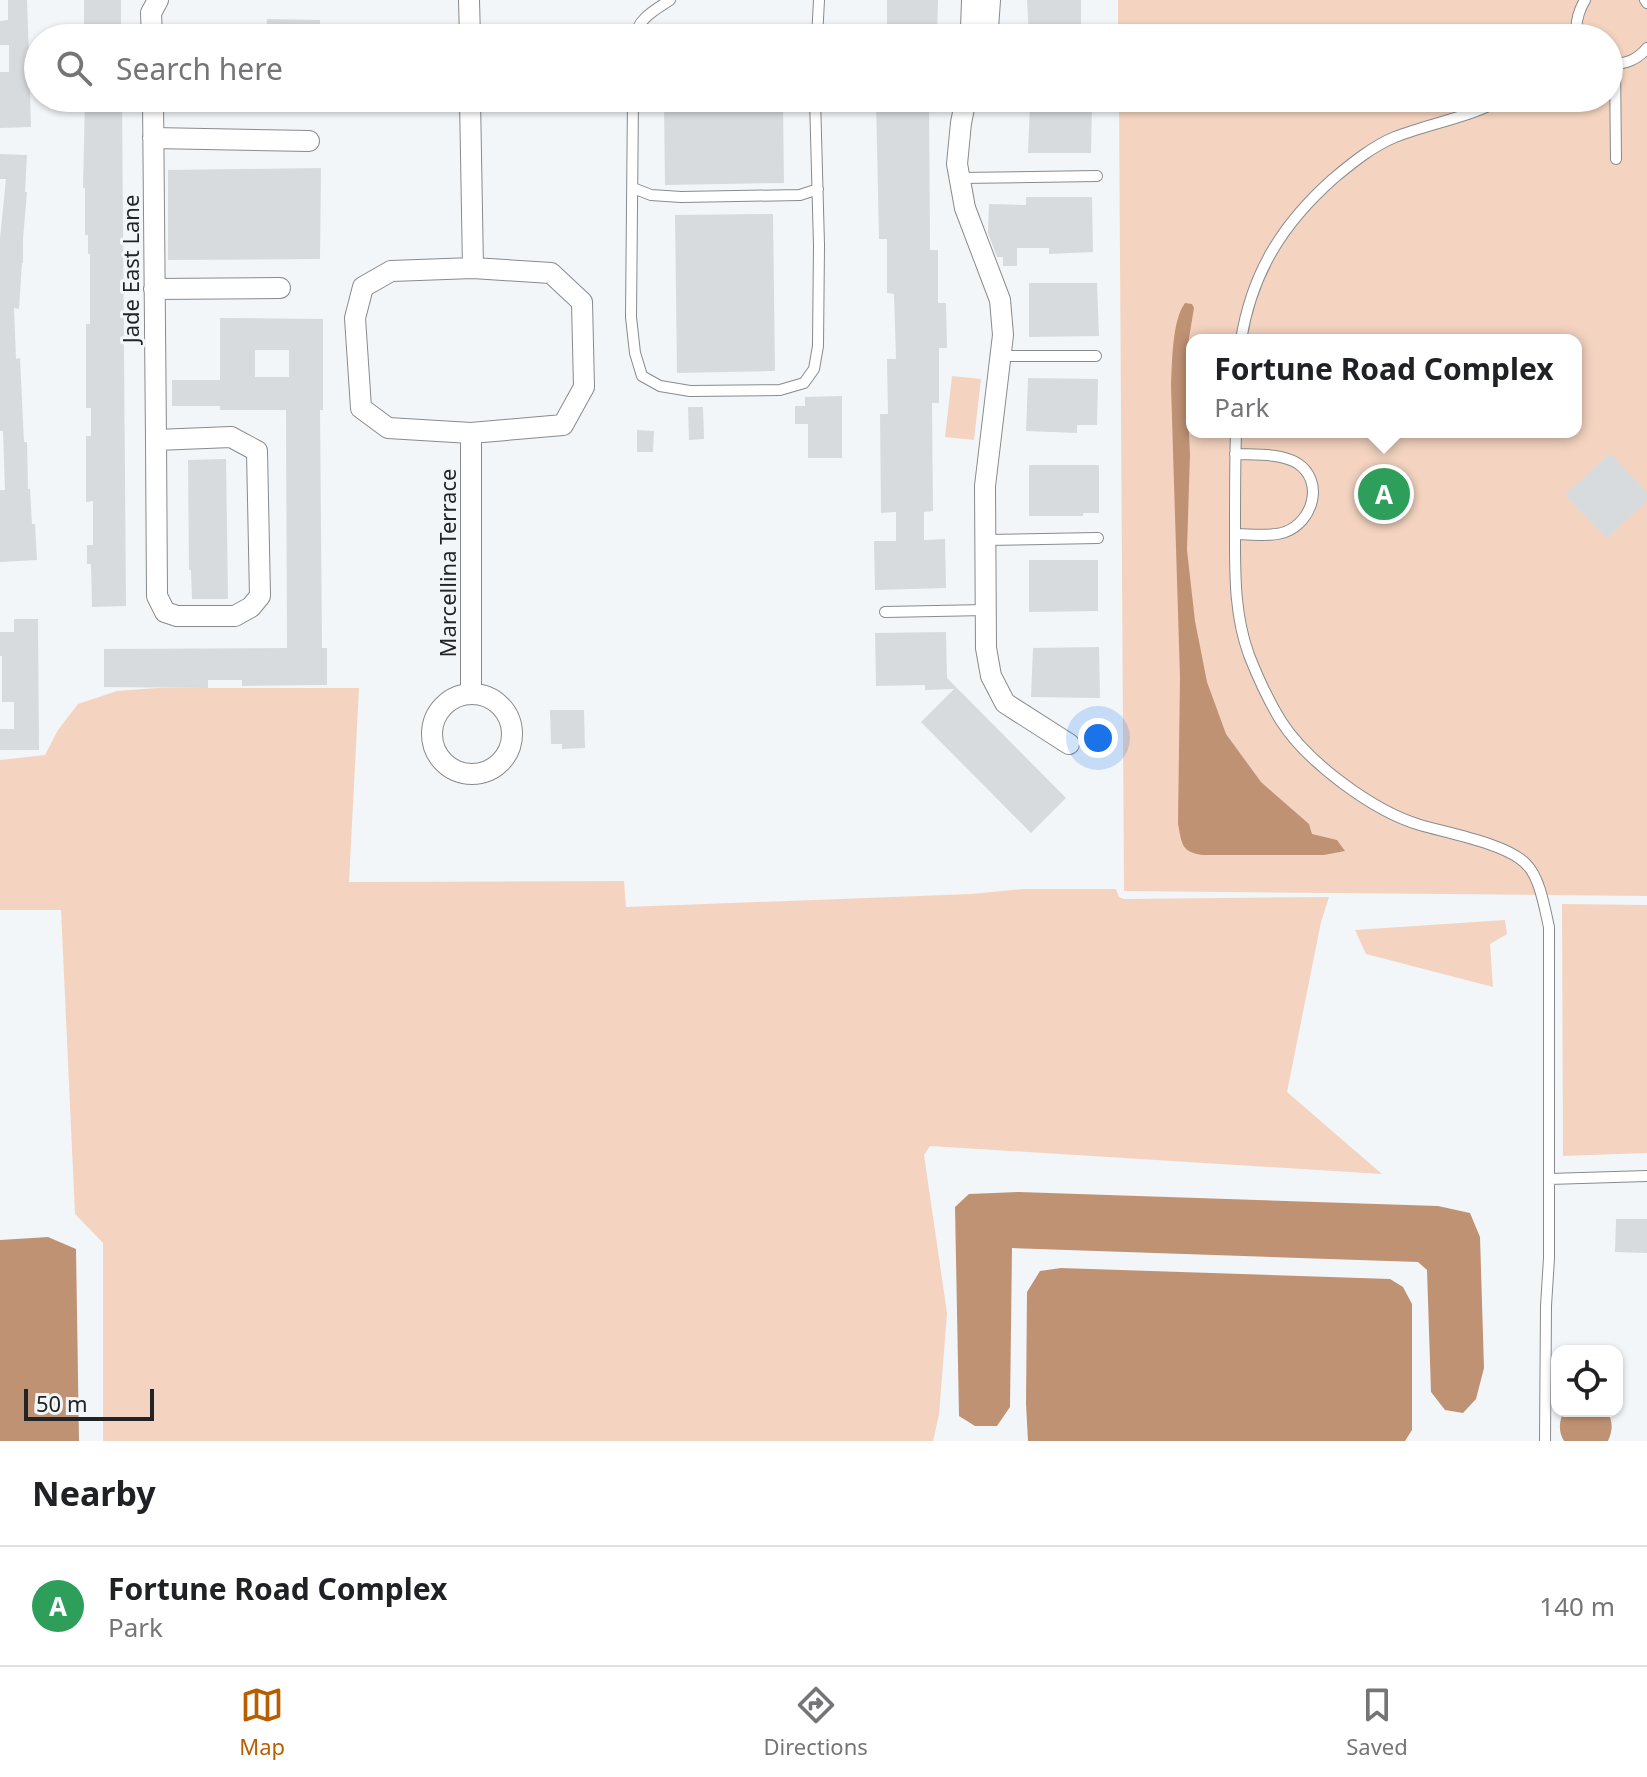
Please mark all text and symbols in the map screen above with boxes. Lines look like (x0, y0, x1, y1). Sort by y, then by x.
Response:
search box (24, 24, 1623, 112)
icon: search (52, 46, 96, 90)
text: Search here (116, 48, 283, 89)
street label: Jade East Lane (115, 195, 145, 345)
popup (1186, 334, 1582, 438)
text: Fortune Road Complex (1214, 348, 1554, 389)
text: Park (1214, 389, 1269, 425)
pin: A (1358, 464, 1410, 524)
street label: Marcellina Terrace (432, 469, 462, 657)
your location (1078, 718, 1118, 758)
map controls (1551, 1345, 1623, 1417)
button: locate (1551, 1345, 1623, 1417)
scale bar (24, 1385, 154, 1421)
text: 50 m (36, 1388, 87, 1418)
text: Nearby (32, 1470, 156, 1516)
text: Fortune Road Complex (108, 1568, 447, 1609)
text: A (49, 1588, 67, 1624)
text: 140 m (1539, 1588, 1615, 1624)
text: Park (108, 1609, 163, 1645)
tab: Map (239, 1683, 285, 1761)
tab: Directions (763, 1683, 868, 1761)
tab: Saved (1346, 1683, 1408, 1761)

